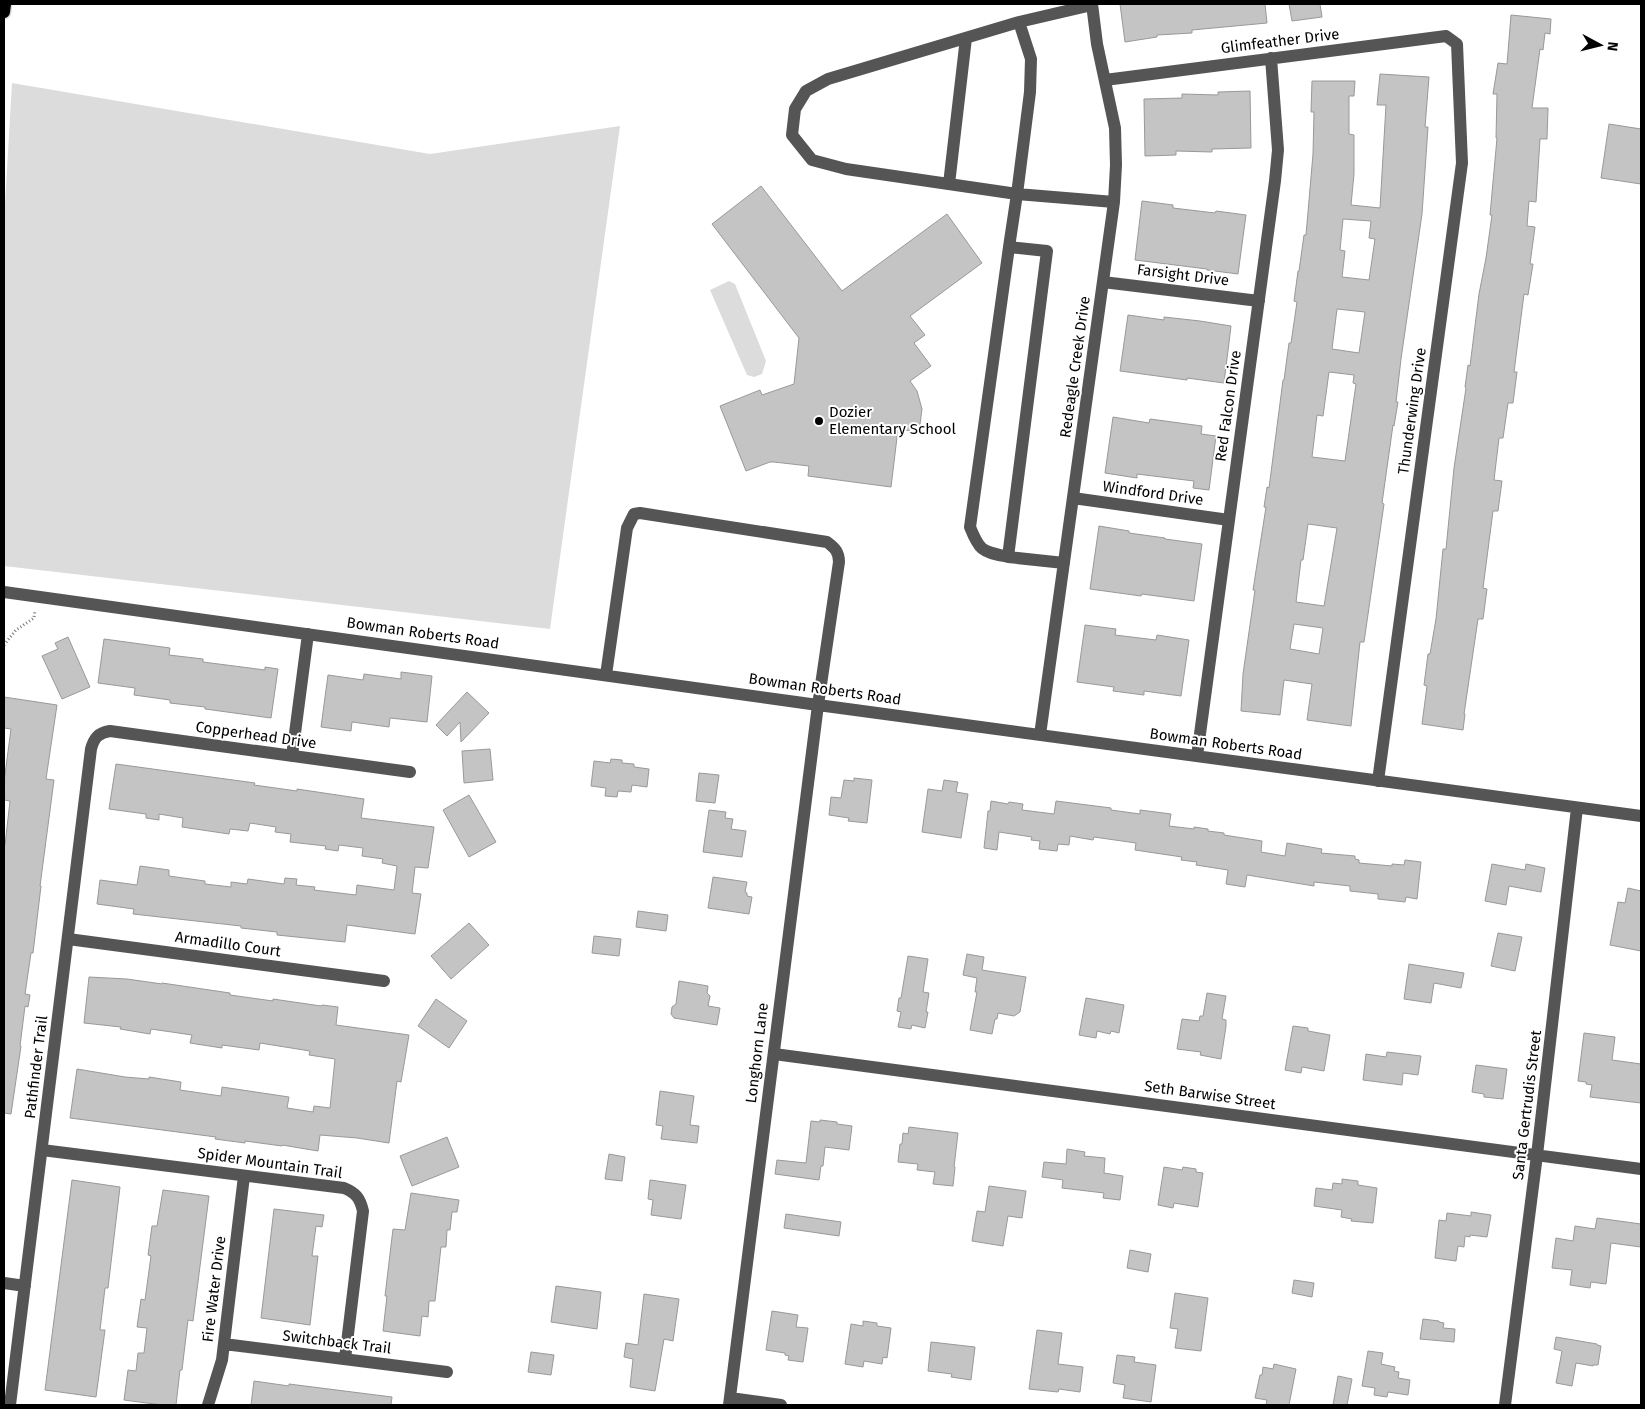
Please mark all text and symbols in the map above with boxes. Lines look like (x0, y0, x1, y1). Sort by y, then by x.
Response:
north arrow (1575, 20, 1625, 70)
street label: Glimfeather Drive (1220, 25, 1340, 57)
text: N (1603, 41, 1621, 52)
street label: Farsight Drive (1136, 260, 1230, 290)
street label: Redeagle Creek Drive (1056, 295, 1094, 439)
street label: Thunderwing Drive (1394, 347, 1430, 475)
street label: Red Falcon Drive (1211, 349, 1245, 463)
place label: Dozier Elementary School (829, 403, 957, 438)
marker: Dozier Elementary School (813, 415, 825, 427)
street label: Windford Drive (1101, 477, 1205, 509)
street label: Bowman Roberts Road (346, 613, 500, 653)
street label: Bowman Roberts Road (748, 669, 902, 709)
street label: Copperhead Drive (194, 718, 318, 752)
street label: Bowman Roberts Road (1149, 724, 1303, 764)
street label: Armadillo Court (174, 928, 283, 960)
street label: Longhorn Lane (742, 1002, 772, 1104)
street label: Pathfinder Trail (21, 1014, 51, 1120)
street label: Santa Gertrudis Street (1509, 1028, 1545, 1181)
street label: Seth Barwise Street (1143, 1077, 1277, 1113)
street label: Spider Mountain Trail (196, 1144, 344, 1182)
street label: Fire Water Drive (199, 1235, 229, 1343)
street label: Switchback Trail (282, 1326, 393, 1358)

